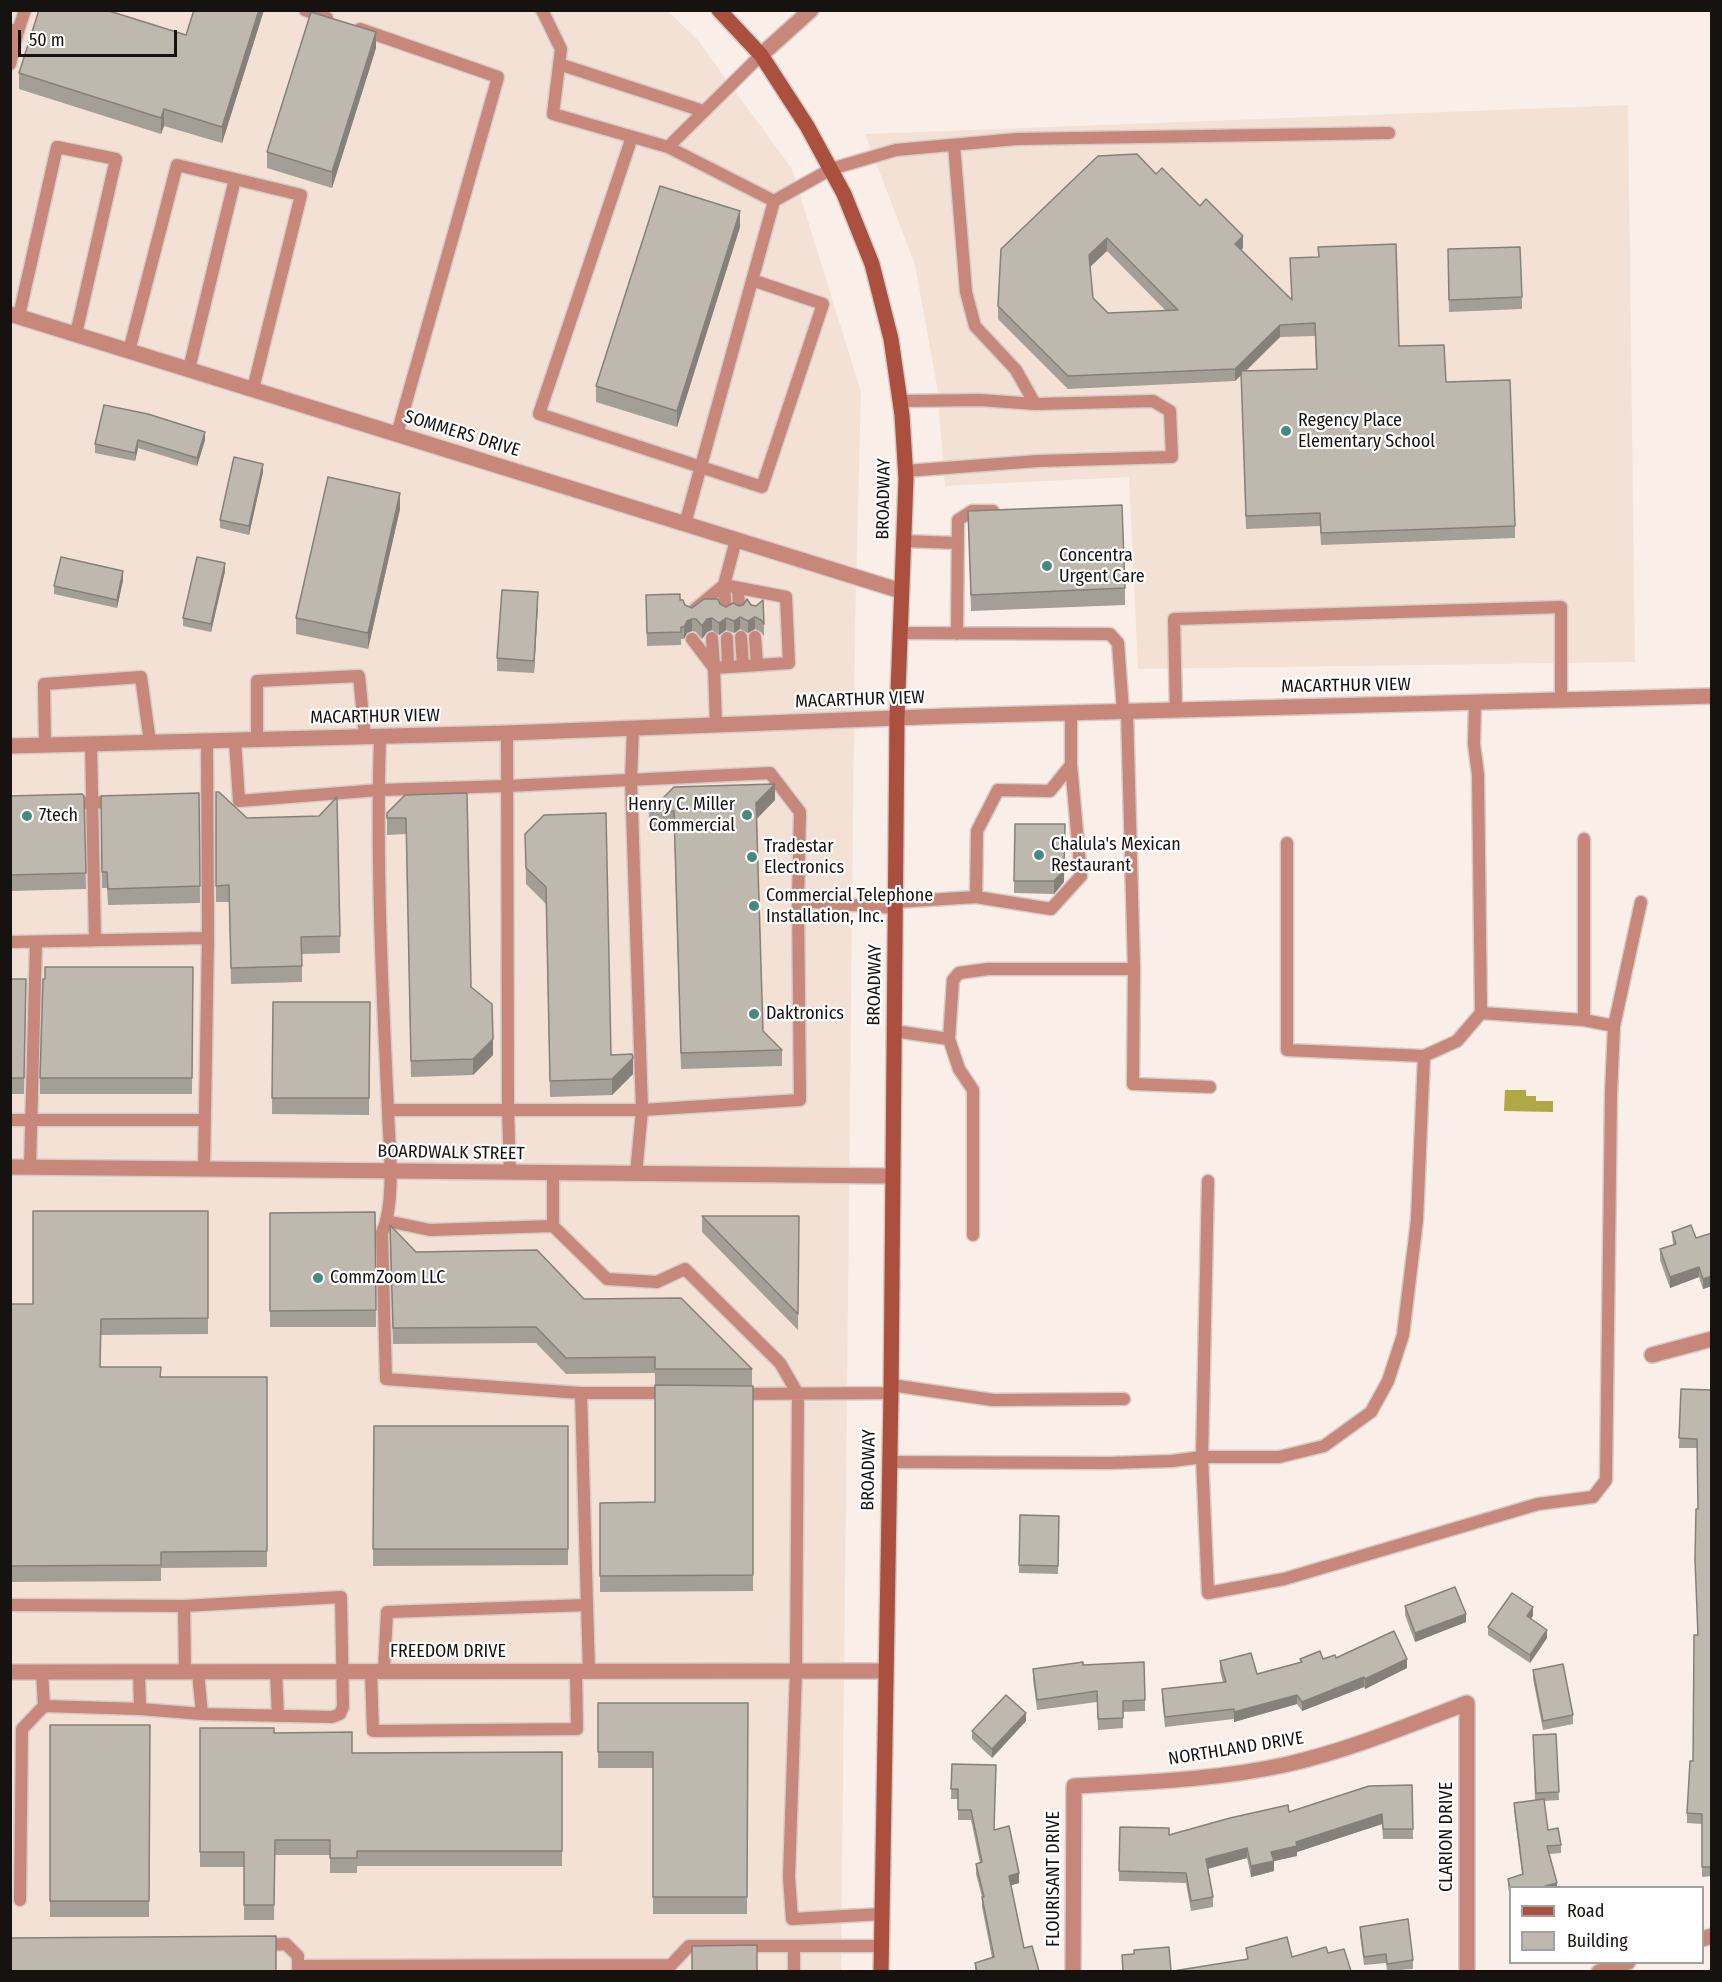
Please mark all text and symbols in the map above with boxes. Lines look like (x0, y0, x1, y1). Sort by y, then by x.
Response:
scale bar (21, 18, 180, 56)
text: 50 m (29, 29, 65, 51)
street label: SOMMERS DRIVE (402, 406, 522, 462)
place label: Regency Place Elementary School (1298, 410, 1435, 452)
marker: Regency Place Elementary School (1279, 424, 1293, 438)
street label: BROADWAY (872, 458, 896, 540)
place label: Concentra Urgent Care (1059, 545, 1145, 588)
marker: Concentra Urgent Care (1040, 559, 1054, 573)
street label: MACARTHUR VIEW (1281, 674, 1411, 698)
street label: MACARTHUR VIEW (795, 687, 925, 713)
street label: MACARTHUR VIEW (310, 705, 440, 729)
place label: Henry C. Miller Commercial (628, 794, 735, 836)
place label: 7tech (39, 805, 78, 827)
marker: Henry C. Miller Commercial (740, 808, 754, 822)
marker: 7tech (20, 809, 34, 823)
place label: Chalula's Mexican Restaurant (1051, 834, 1181, 876)
place label: Tradestar Electronics (764, 836, 844, 878)
marker: Chalula's Mexican Restaurant (1032, 848, 1046, 862)
marker: Tradestar Electronics (745, 850, 759, 864)
place label: Commercial Telephone Installation, Inc. (766, 885, 933, 928)
marker: Commercial Telephone Installation, Inc. (747, 899, 761, 913)
street label: BROADWAY (863, 944, 887, 1026)
place label: Daktronics (766, 1003, 844, 1025)
marker: Daktronics (747, 1007, 761, 1021)
street label: BOARDWALK STREET (377, 1141, 525, 1165)
place label: CommZoom LLC (330, 1267, 445, 1289)
marker: CommZoom LLC (311, 1271, 325, 1285)
street label: BROADWAY (857, 1429, 881, 1511)
street label: FREEDOM DRIVE (390, 1641, 506, 1663)
street label: NORTHLAND DRIVE (1167, 1728, 1305, 1770)
street label: CLARION DRIVE (1436, 1782, 1458, 1892)
street label: FLOURISANT DRIVE (1043, 1811, 1065, 1947)
legend (1509, 1886, 1704, 1964)
text: Road (1567, 1900, 1604, 1922)
text: Building (1567, 1930, 1628, 1952)

